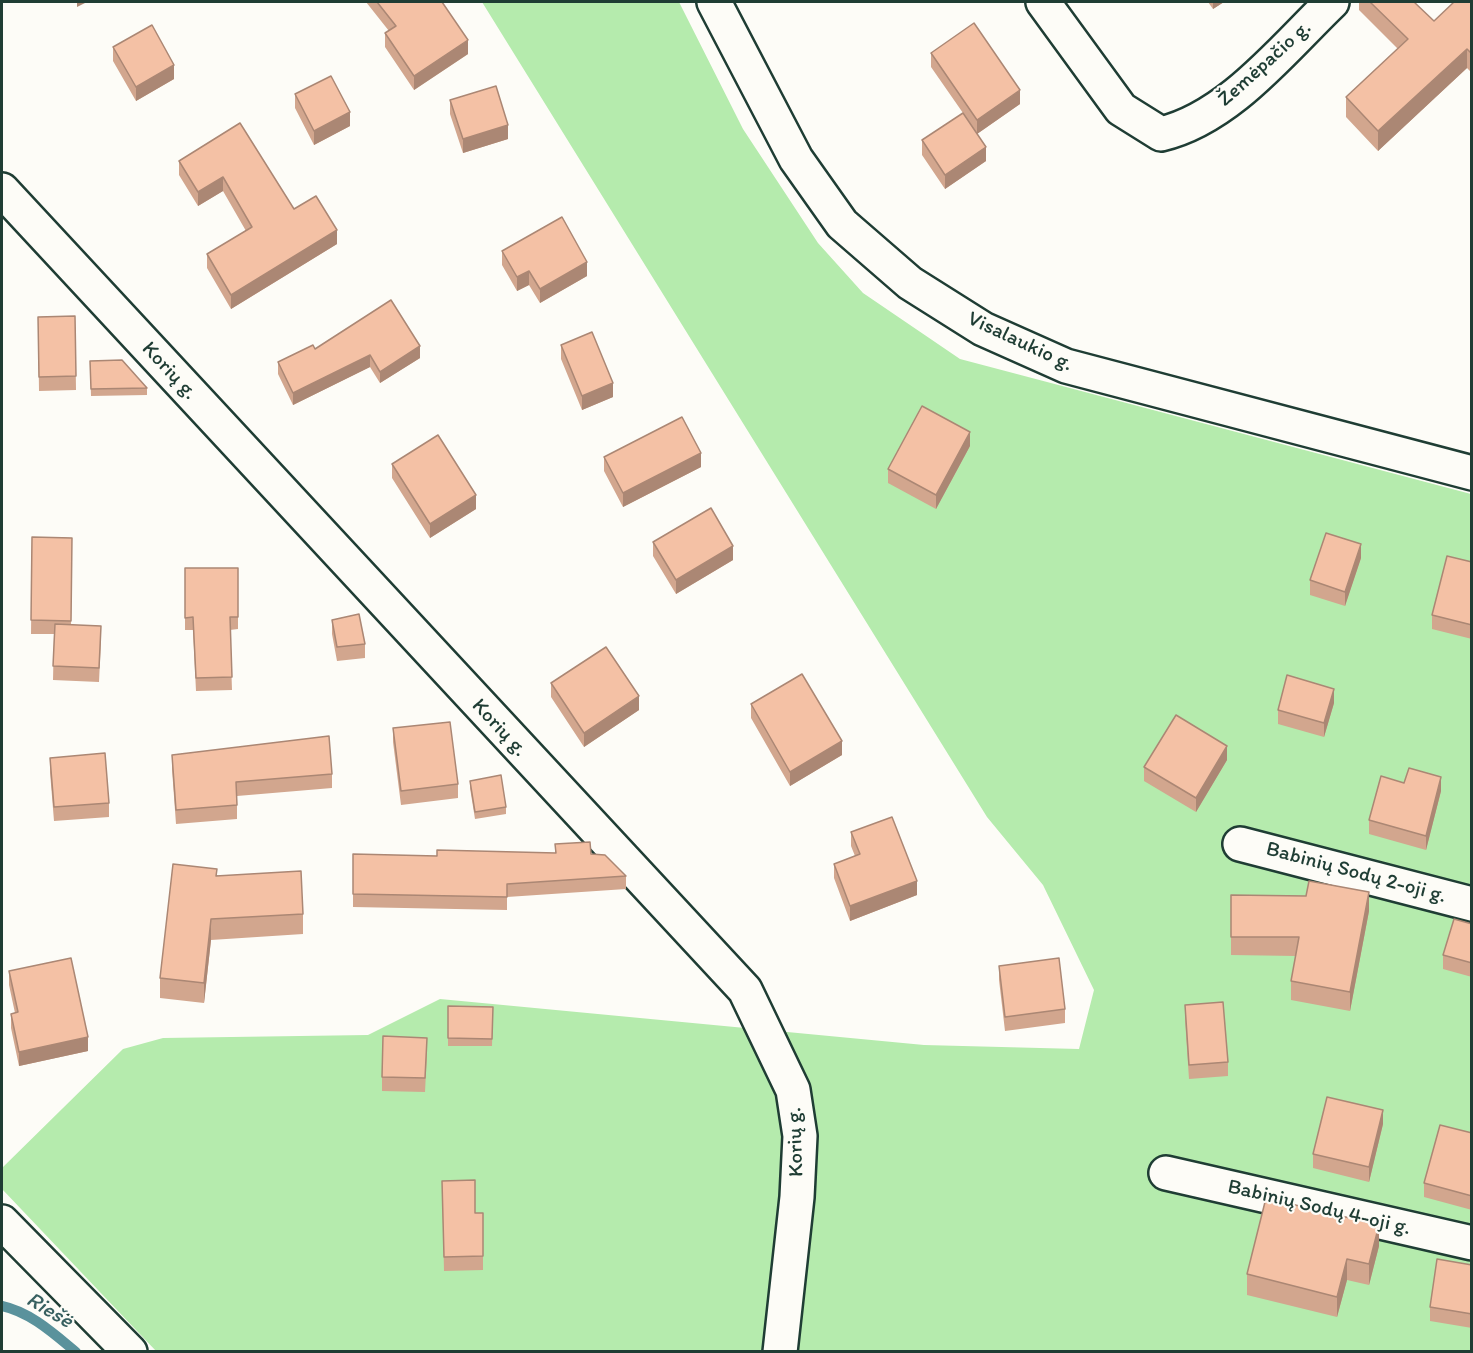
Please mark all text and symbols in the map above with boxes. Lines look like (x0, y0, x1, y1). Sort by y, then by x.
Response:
street label: Žemėpačio g. (1213, 16, 1317, 112)
street label: Visalaukio g. (963, 307, 1077, 377)
street label: Korių g. (136, 337, 202, 405)
street label: Korių g. (466, 694, 532, 762)
street label: Babinių Sodų 2-oji g. (1263, 837, 1449, 909)
street label: Korių g. (782, 1107, 810, 1177)
street label: Babinių Sodų 4-oji g. (1225, 1175, 1413, 1241)
water label: Riešė (21, 1287, 77, 1335)

